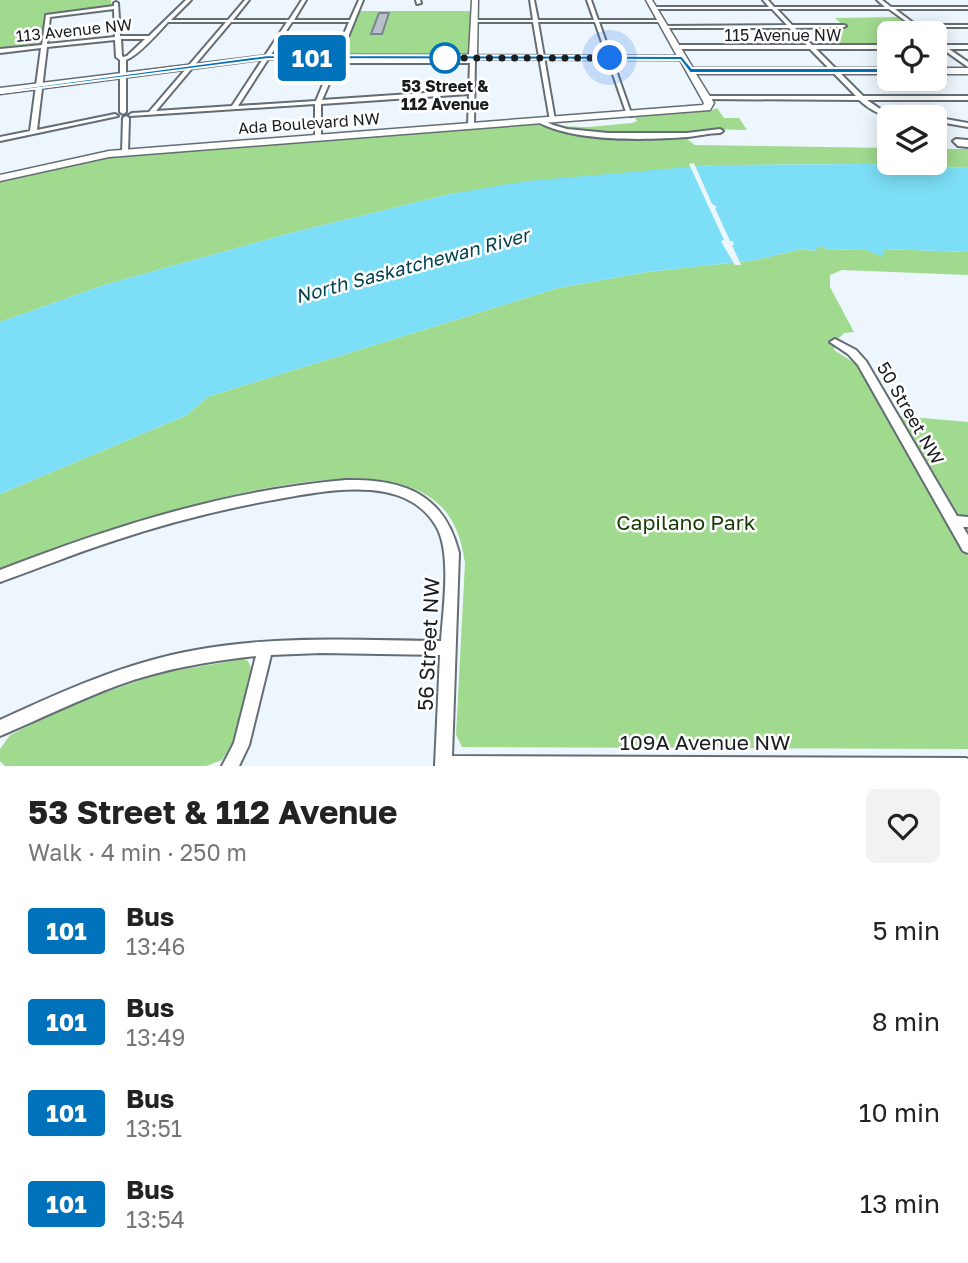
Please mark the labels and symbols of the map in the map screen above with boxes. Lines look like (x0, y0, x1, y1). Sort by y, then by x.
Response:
street label: 113 Avenue NW (15, 14, 133, 46)
street label: 115 Avenue NW (725, 25, 841, 45)
line badge: 101 (272, 35, 352, 81)
your location (592, 40, 627, 75)
marker: 53 Street & 112 Avenue (430, 43, 460, 73)
place label: 53 Street & 112 Avenue (401, 76, 489, 114)
street label: Ada Boulevard NW (237, 108, 381, 138)
water label: North Saskatchewan River (293, 222, 534, 307)
street label: 50 Street NW (873, 358, 949, 468)
park label: Capilano Park (616, 509, 756, 535)
street label: 56 Street NW (412, 577, 444, 711)
street label: 109A Avenue NW (620, 729, 790, 755)

